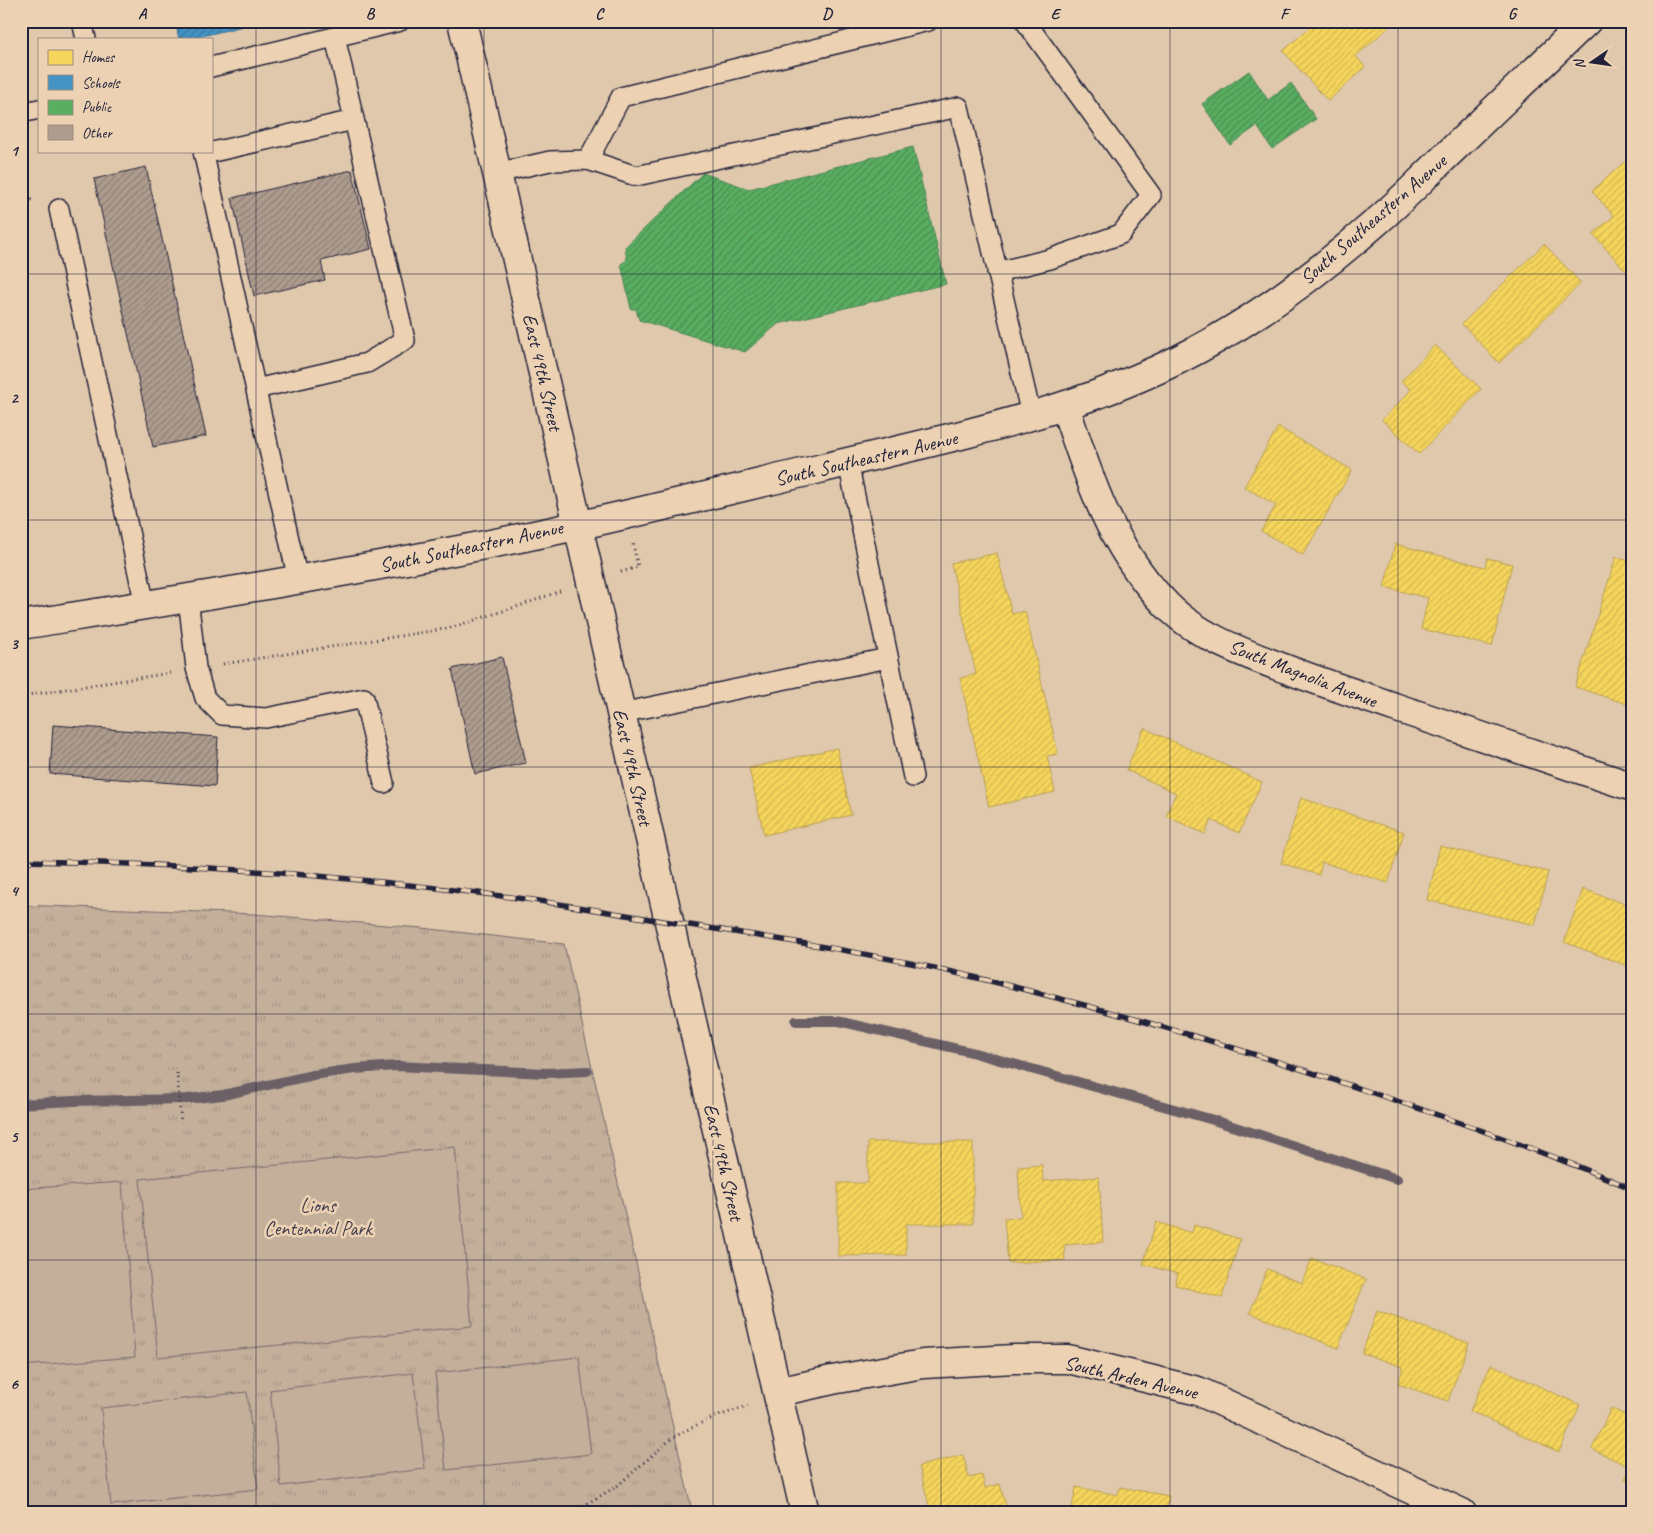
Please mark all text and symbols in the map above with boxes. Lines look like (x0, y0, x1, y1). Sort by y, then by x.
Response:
text: A (138, 4, 148, 24)
text: B (366, 4, 376, 24)
text: C (595, 4, 605, 24)
text: D (822, 4, 833, 24)
text: E (1051, 4, 1062, 24)
text: F (1280, 4, 1291, 24)
text: G (1508, 4, 1518, 24)
legend (38, 38, 212, 152)
north arrow (1566, 38, 1616, 88)
text: Homes (82, 48, 116, 67)
text: N (1570, 56, 1589, 71)
text: Schools (82, 74, 121, 93)
text: Public (82, 98, 112, 117)
text: Other (82, 124, 113, 143)
text: 1 (10, 141, 19, 161)
street label: South Southeastern Avenue (1295, 148, 1453, 290)
street label: East 49th Street (517, 311, 569, 435)
text: 2 (10, 388, 19, 408)
street label: South Southeastern Avenue (773, 425, 961, 492)
street label: South Southeastern Avenue (377, 515, 566, 578)
text: 3 (10, 634, 19, 654)
street label: South Magnolia Avenue (1225, 634, 1382, 714)
street label: East 49th Street (607, 706, 659, 830)
text: 4 (10, 881, 19, 901)
street label: East 49th Street (698, 1101, 750, 1225)
text: 5 (11, 1127, 20, 1147)
park label: Lions Centennial Park (264, 1193, 373, 1241)
street label: South Arden Avenue (1062, 1350, 1201, 1405)
text: 6 (10, 1374, 19, 1394)

